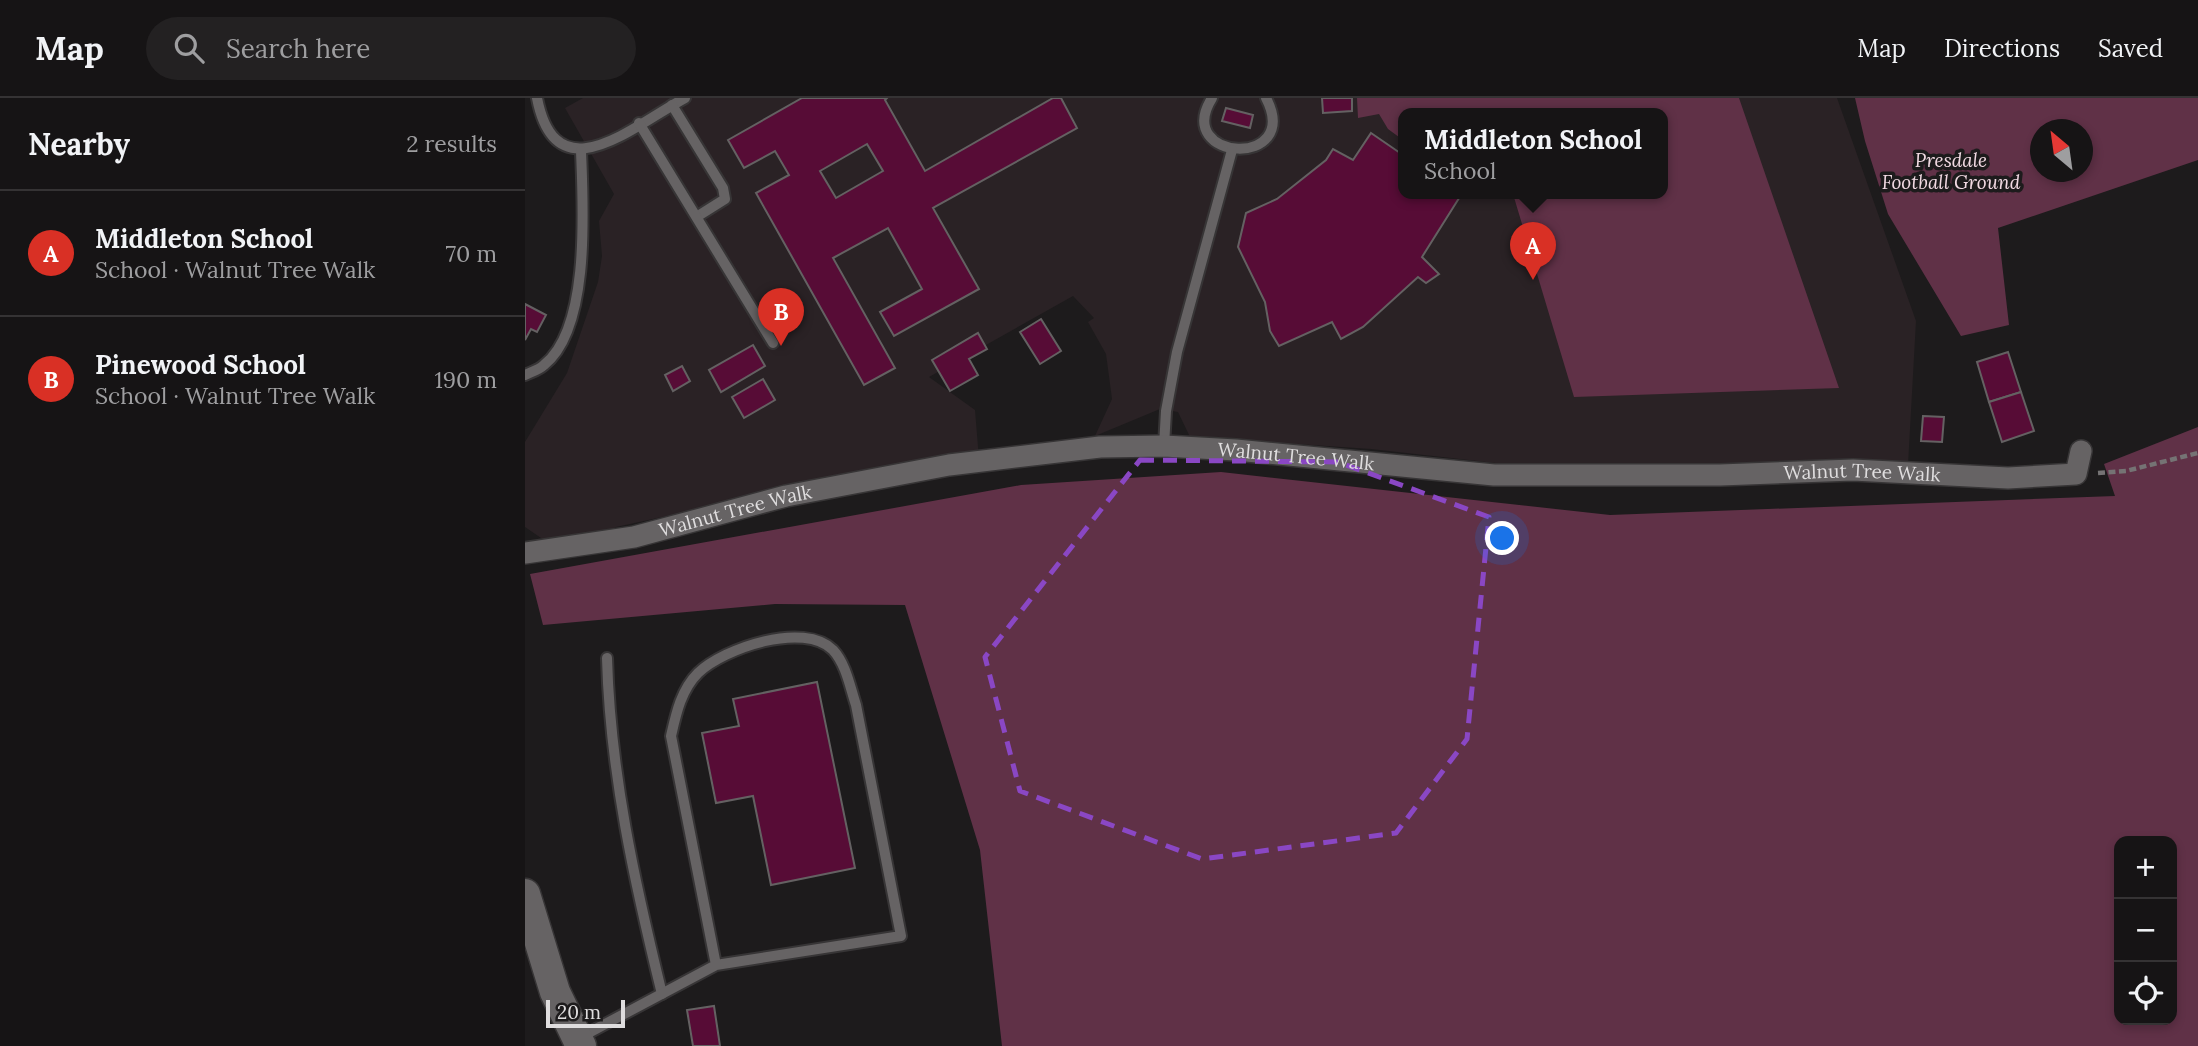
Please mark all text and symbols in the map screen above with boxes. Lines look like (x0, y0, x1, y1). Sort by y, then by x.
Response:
search box (146, 17, 636, 80)
text: Map (35, 27, 104, 69)
icon: search (170, 29, 208, 67)
text: Search here (226, 32, 370, 65)
text: Map (1857, 33, 1906, 64)
text: Directions (1944, 33, 2060, 64)
text: Saved (2098, 33, 2163, 64)
popup (1398, 108, 1668, 199)
north arrow (2030, 119, 2093, 182)
text: Middleton School (1424, 123, 1642, 156)
text: Nearby (28, 125, 130, 163)
text: 2 results (406, 129, 497, 158)
park label: Presdale Football Ground (1882, 148, 2021, 194)
text: School (1424, 156, 1496, 185)
text: Middleton School (95, 222, 313, 255)
pin: A (1510, 222, 1556, 280)
text: A (43, 239, 59, 268)
text: 70 m (446, 239, 497, 268)
text: School · Walnut Tree Walk (95, 255, 375, 284)
pin: B (758, 288, 804, 346)
text: Pinewood School (95, 348, 306, 381)
text: B (43, 365, 59, 394)
text: 190 m (434, 365, 497, 394)
text: School · Walnut Tree Walk (95, 381, 375, 410)
street label: Walnut Tree Walk (1217, 437, 1376, 475)
street label: Walnut Tree Walk (1783, 458, 1942, 487)
street label: Walnut Tree Walk (656, 479, 815, 542)
your location (1485, 521, 1519, 555)
map controls (2114, 836, 2177, 1025)
button: + (2114, 836, 2177, 899)
button: − (2114, 899, 2177, 962)
button: locate (2114, 962, 2177, 1025)
scale bar (546, 997, 625, 1029)
text: 20 m (557, 1000, 601, 1024)

